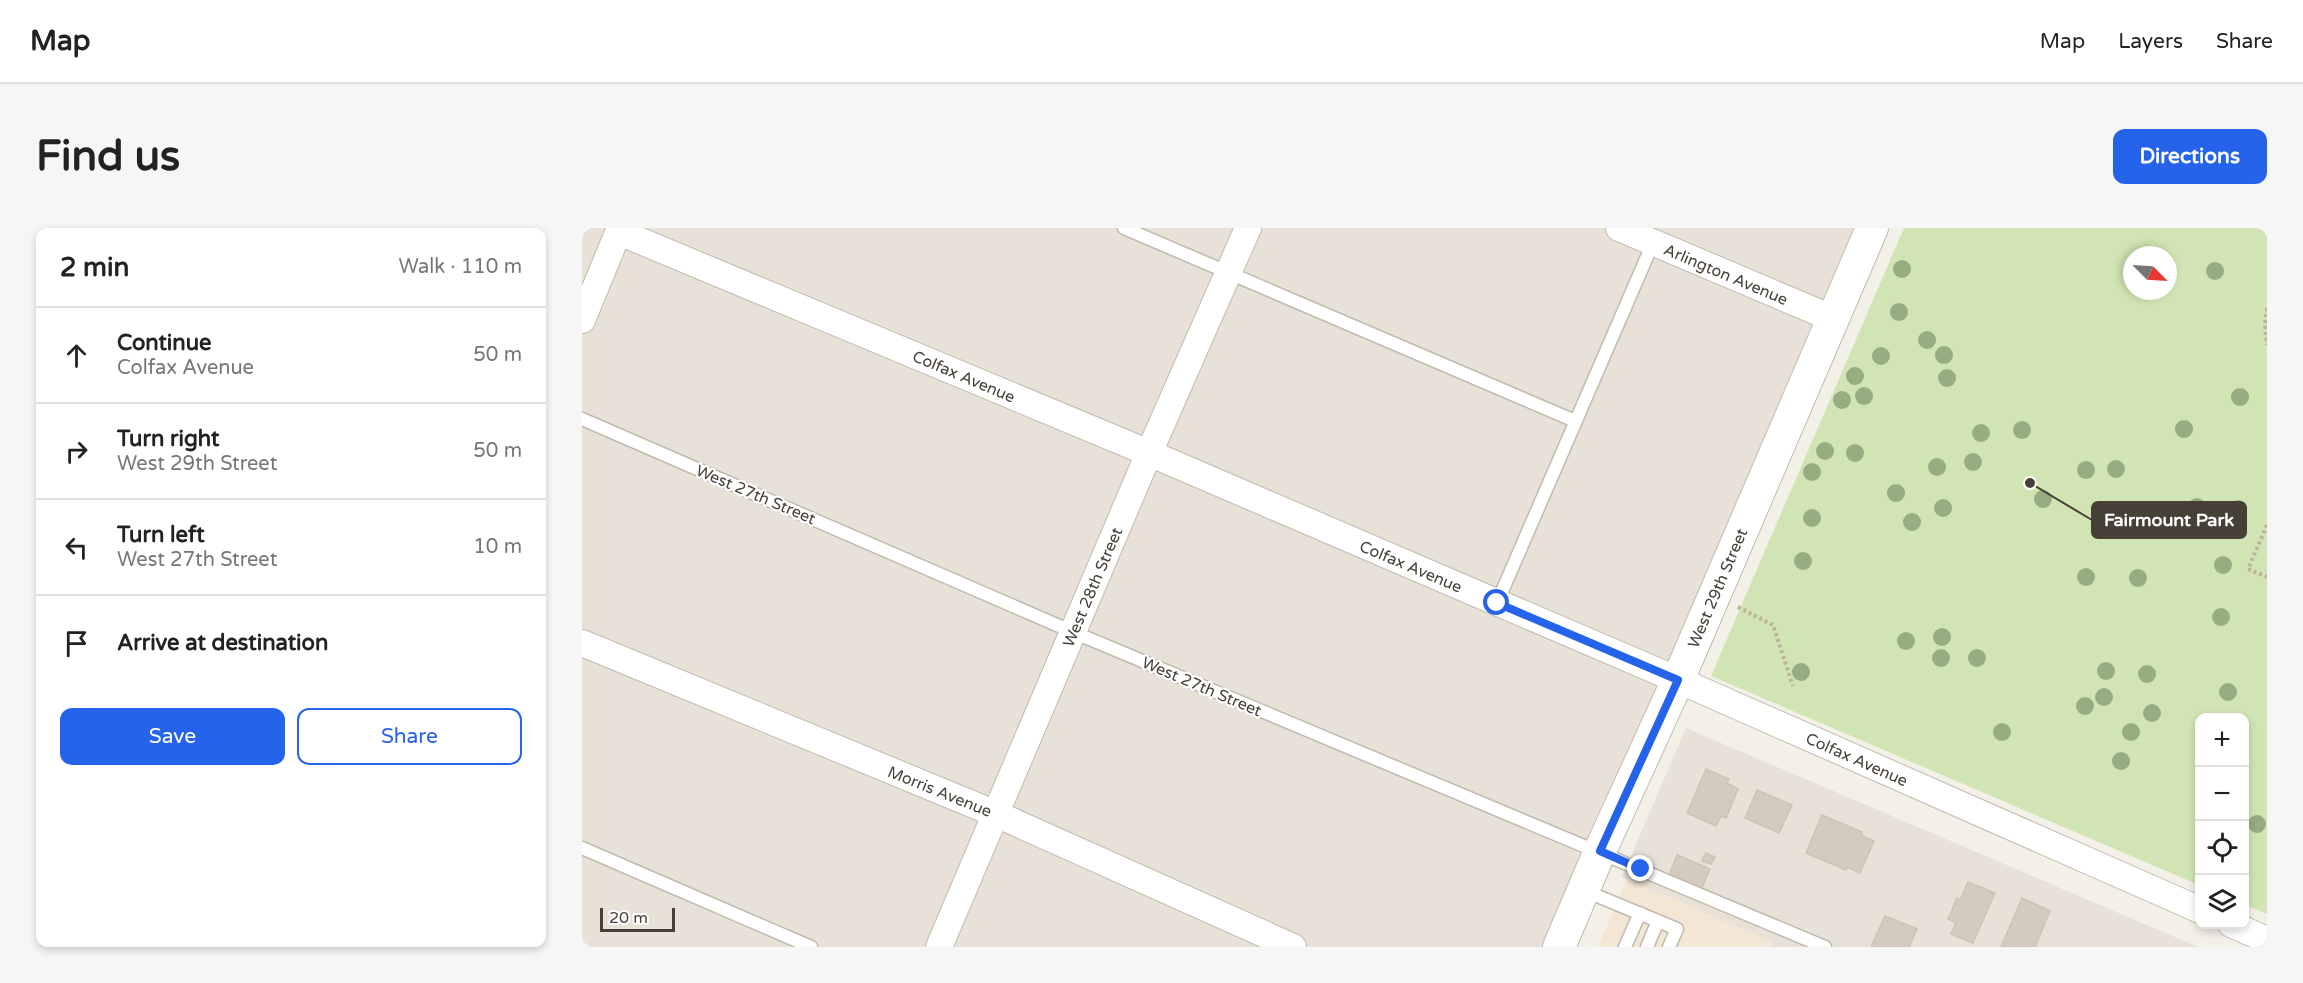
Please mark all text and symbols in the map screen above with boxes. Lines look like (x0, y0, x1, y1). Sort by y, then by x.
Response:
text: Map (30, 24, 90, 58)
text: Map (2040, 29, 2085, 54)
text: Layers (2118, 29, 2183, 54)
text: Share (2216, 29, 2273, 54)
button: Directions (2113, 129, 2267, 184)
text: Find us (36, 131, 180, 182)
street label: Arlington Avenue (1661, 240, 1791, 310)
north arrow (2123, 246, 2177, 300)
text: 2 min (60, 252, 129, 283)
text: Walk · 110 m (399, 255, 522, 279)
text: Continue (117, 330, 212, 356)
icon: ahead (60, 339, 93, 372)
text: 50 m (473, 343, 522, 367)
street label: Colfax Avenue (909, 346, 1018, 408)
text: Colfax Avenue (117, 356, 254, 380)
text: Turn right (117, 426, 219, 452)
icon: right (60, 435, 93, 468)
text: 50 m (473, 439, 522, 463)
text: West 29th Street (117, 452, 277, 476)
street label: West 27th Street (693, 461, 819, 529)
callout: Fairmount Park (2092, 502, 2246, 538)
text: Fairmount Park (2104, 509, 2234, 531)
text: Turn left (117, 522, 205, 548)
street label: West 28th Street (1059, 524, 1127, 650)
street label: West 29th Street (1684, 525, 1752, 651)
icon: left (60, 531, 93, 564)
text: 10 m (473, 535, 522, 559)
street label: Colfax Avenue (1356, 536, 1465, 598)
text: West 27th Street (117, 548, 277, 572)
route start (1483, 589, 1509, 615)
icon: arrive (60, 627, 93, 660)
text: Arrive at destination (117, 630, 328, 656)
street label: West 27th Street (1139, 653, 1265, 721)
button: Save (60, 708, 285, 765)
button: Share (297, 708, 522, 765)
map controls (2195, 713, 2249, 929)
button: + (2195, 713, 2249, 767)
street label: Colfax Avenue (1803, 729, 1911, 791)
street label: Morris Avenue (885, 762, 995, 822)
button: − (2195, 767, 2249, 821)
button: locate (2195, 821, 2249, 875)
route end (1627, 855, 1653, 881)
button: layers (2195, 875, 2249, 929)
scale bar (600, 905, 675, 932)
text: 20 m (609, 908, 648, 928)

